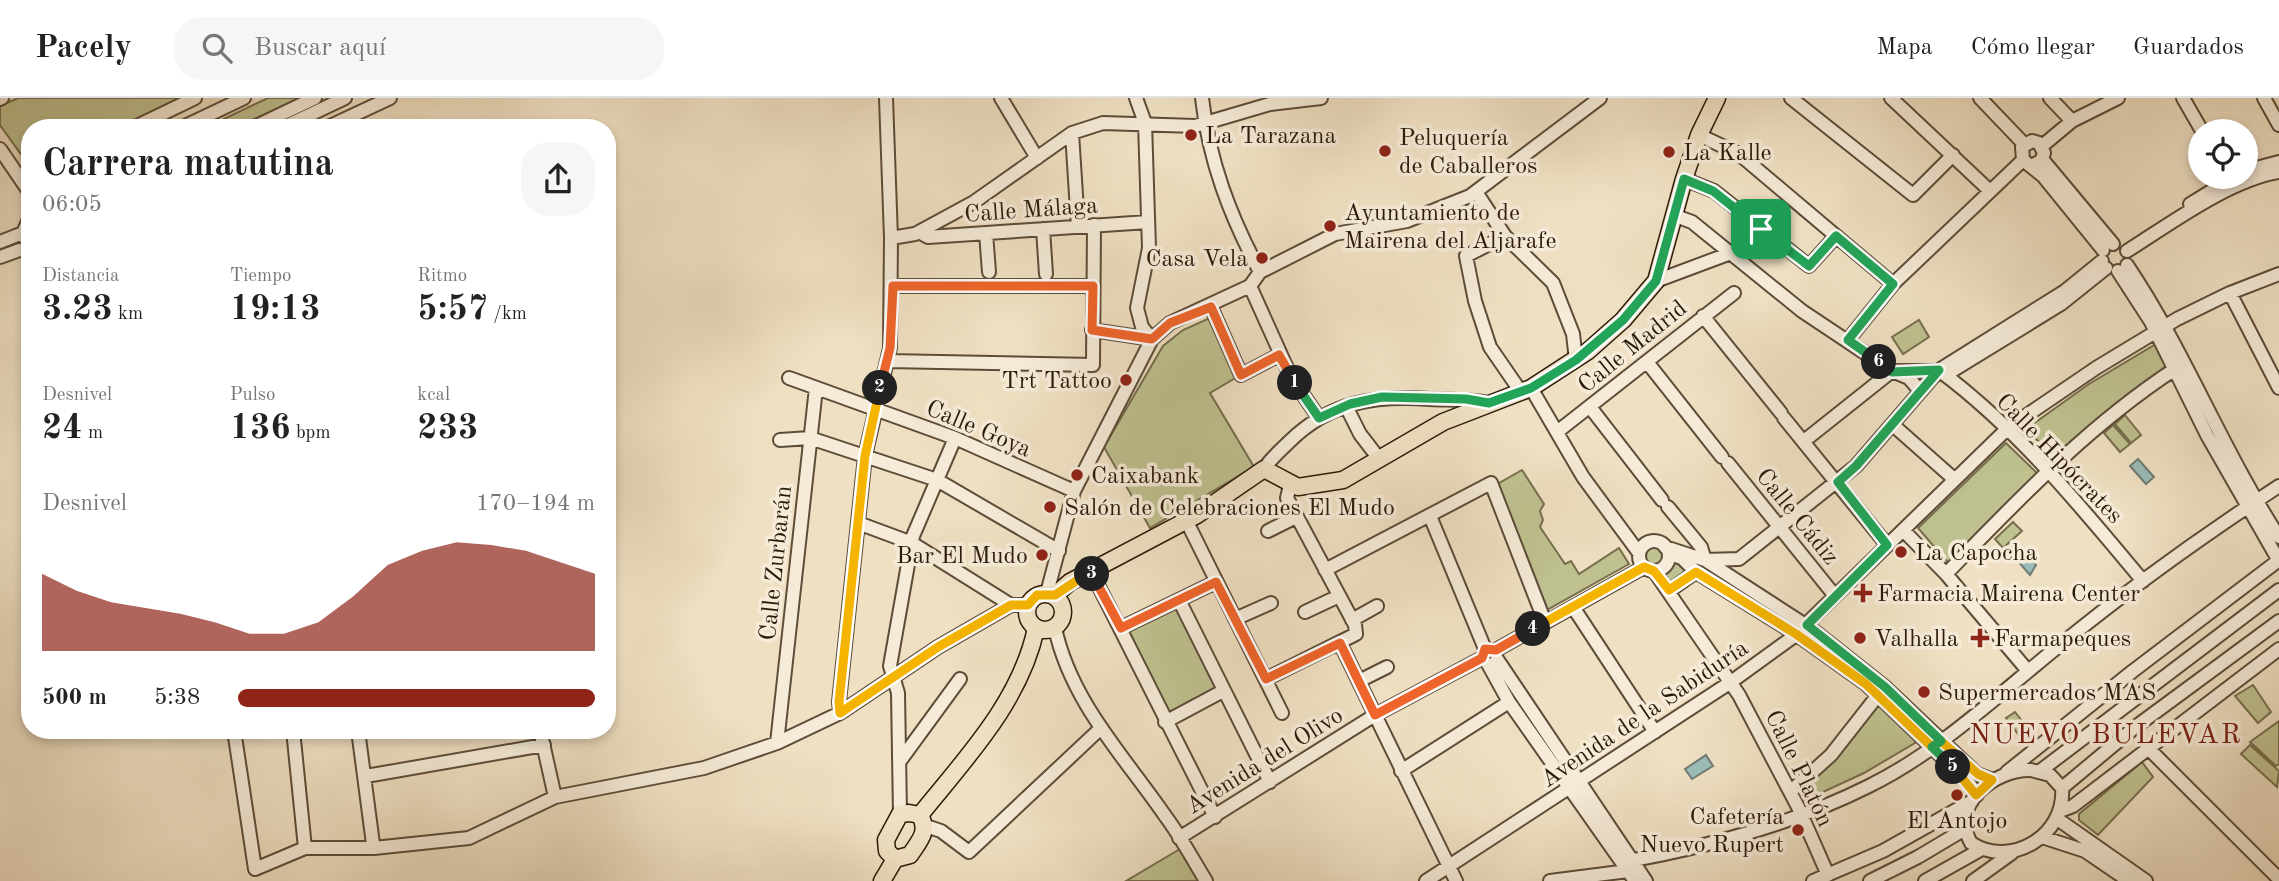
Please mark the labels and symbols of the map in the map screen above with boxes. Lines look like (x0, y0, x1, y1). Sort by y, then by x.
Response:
place label: La Tarazana (1205, 125, 1336, 149)
marker: La Tarazana (1183, 127, 1199, 143)
place label: Peluquería de Caballeros (1399, 127, 1538, 179)
place label: La Kalle (1683, 142, 1772, 166)
marker: Peluquería de Caballeros (1377, 143, 1393, 159)
marker: La Kalle (1661, 144, 1677, 160)
street label: Calle Málaga (964, 194, 1099, 228)
pin (1731, 199, 1791, 259)
place label: Ayuntamiento de Mairena del Aljarafe (1344, 202, 1557, 254)
marker: Ayuntamiento de Mairena del Aljarafe (1322, 218, 1338, 234)
place label: Casa Vela (1145, 248, 1248, 272)
marker: Casa Vela (1254, 250, 1270, 266)
street label: Calle Madrid (1574, 297, 1692, 398)
pin: 6 (1862, 344, 1896, 380)
pin: 1 (1278, 366, 1312, 400)
pin: 2 (862, 370, 898, 406)
place label: Trt Tattoo (1002, 370, 1112, 394)
marker: Trt Tattoo (1118, 372, 1134, 388)
street label: Calle Hipócrates (1991, 390, 2126, 529)
street label: Calle Goya (922, 397, 1034, 463)
place label: Caixabank (1091, 465, 1199, 489)
street label: Calle Cádiz (1751, 465, 1842, 570)
marker: Caixabank (1069, 467, 1085, 483)
street label: Calle Zurbarán (757, 484, 797, 642)
place label: Salón de Celebraciones El Mudo (1064, 497, 1395, 521)
marker: Salón de Celebraciones El Mudo (1042, 499, 1058, 515)
place label: La Capocha (1915, 542, 2037, 566)
marker: La Capocha (1893, 544, 1909, 560)
place label: Bar El Mudo (896, 545, 1028, 569)
marker: Bar El Mudo (1034, 547, 1050, 563)
pin: 3 (1074, 556, 1110, 592)
place label: Farmacia Mairena Center (1877, 583, 2140, 607)
marker: Farmacia Mairena Center (1855, 585, 1871, 601)
pin: 4 (1516, 612, 1550, 646)
place label: Valhalla (1874, 628, 1959, 652)
place label: Farmapeques (1994, 628, 2131, 652)
marker: Valhalla (1852, 630, 1868, 646)
marker: Farmapeques (1972, 630, 1988, 646)
street label: Avenida de la Sabiduría (1537, 636, 1753, 793)
place label: Supermercados MAS (1938, 682, 2156, 706)
marker: Supermercados MAS (1916, 684, 1932, 700)
street label: Avenida del Olivo (1182, 704, 1348, 820)
street label: Calle Platón (1760, 707, 1837, 831)
district label: NUEVO BULEVAR (1969, 722, 2243, 750)
pin: 5 (1936, 750, 1970, 784)
marker: El Antojo (1949, 787, 1965, 803)
place label: Cafetería Nuevo Rupert (1640, 806, 1784, 858)
place label: El Antojo (1907, 810, 2007, 834)
marker: Cafetería Nuevo Rupert (1790, 822, 1806, 838)

